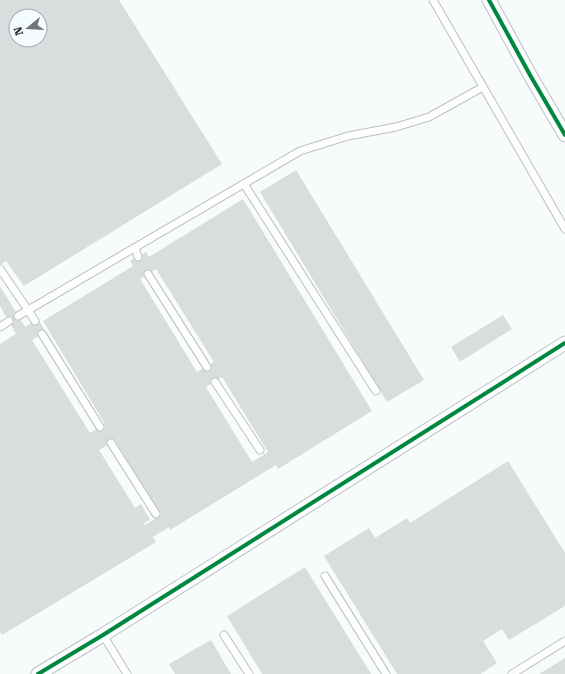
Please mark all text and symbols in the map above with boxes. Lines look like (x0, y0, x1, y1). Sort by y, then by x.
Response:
north arrow (8, 8, 48, 48)
text: N (11, 24, 26, 37)

